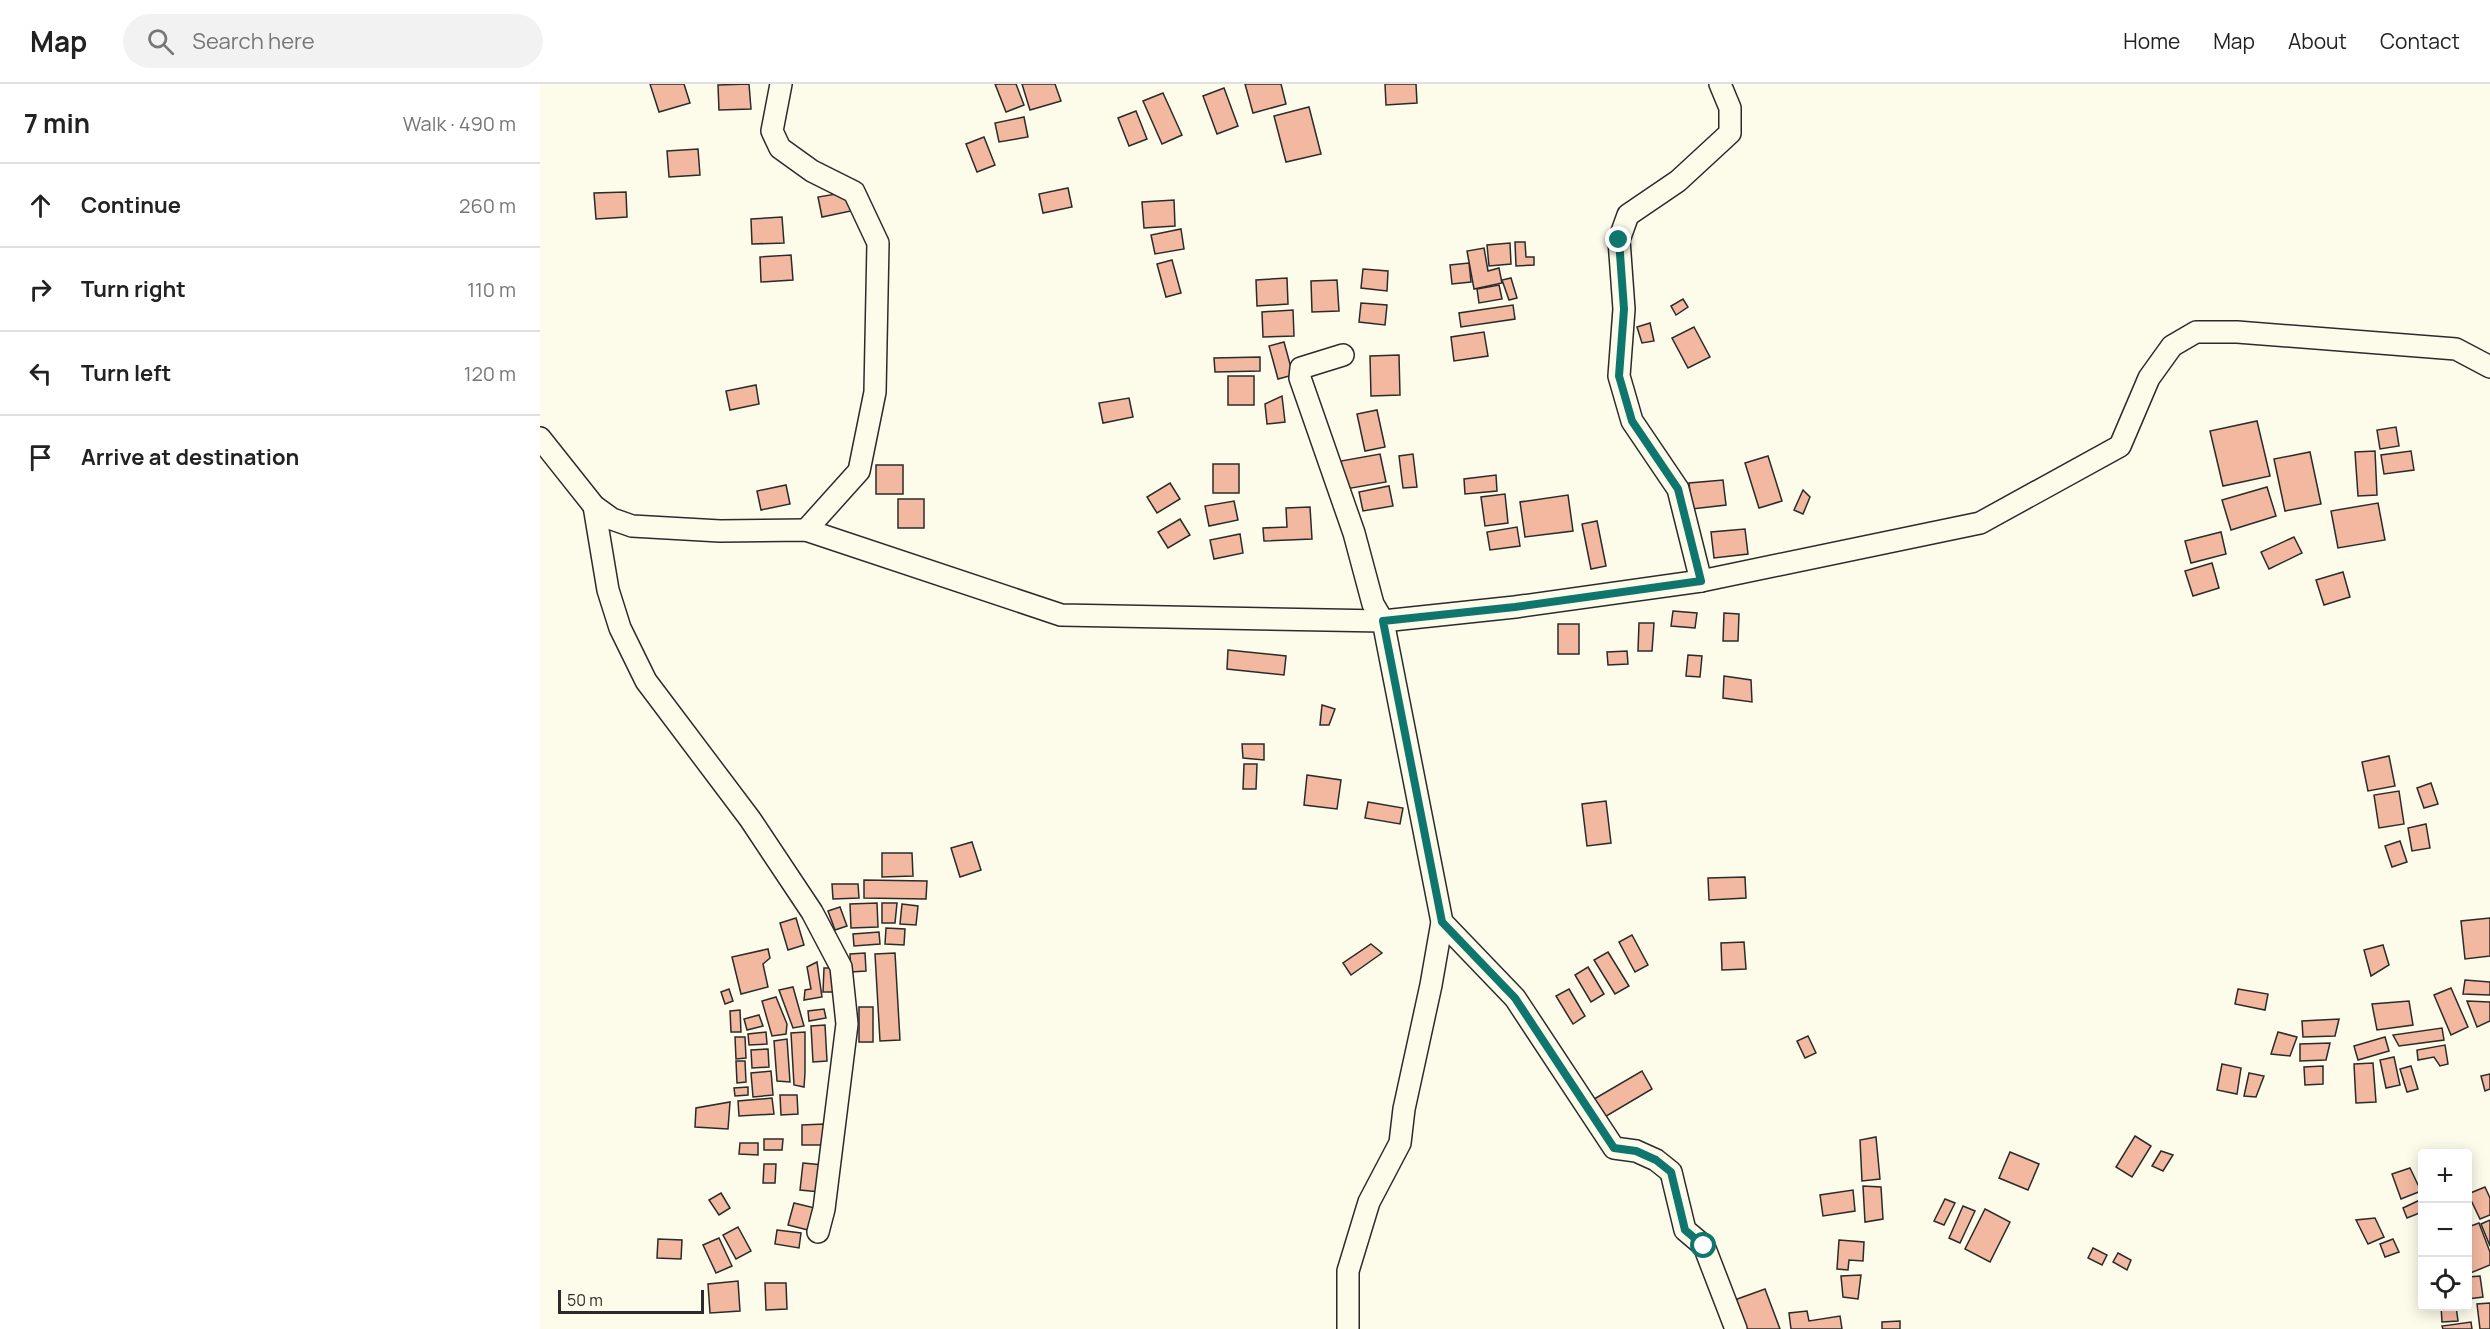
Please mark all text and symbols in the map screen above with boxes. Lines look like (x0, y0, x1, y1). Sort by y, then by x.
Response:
search box (123, 14, 543, 68)
text: Map (30, 22, 87, 60)
icon: search (144, 25, 177, 58)
text: Search here (192, 26, 315, 56)
text: Home (2123, 27, 2180, 55)
text: Map (2213, 27, 2255, 55)
text: About (2288, 27, 2347, 55)
text: Contact (2380, 27, 2460, 55)
text: 7 min (24, 105, 90, 141)
text: Walk · 490 m (403, 110, 516, 137)
icon: ahead (24, 189, 57, 222)
text: Continue (81, 190, 181, 220)
text: 260 m (459, 192, 516, 219)
route end (1605, 226, 1631, 252)
icon: right (24, 273, 57, 306)
text: Turn right (81, 274, 186, 304)
text: 110 m (467, 276, 516, 303)
icon: left (24, 357, 57, 390)
text: Turn left (81, 358, 171, 388)
text: 120 m (464, 360, 516, 387)
icon: arrive (24, 441, 57, 474)
text: Arrive at destination (81, 442, 299, 472)
map controls (2418, 1149, 2472, 1311)
button: + (2418, 1149, 2472, 1203)
button: − (2418, 1203, 2472, 1257)
route start (1690, 1232, 1716, 1258)
button: locate (2418, 1257, 2472, 1311)
scale bar (558, 1287, 704, 1314)
text: 50 m (567, 1289, 603, 1311)

